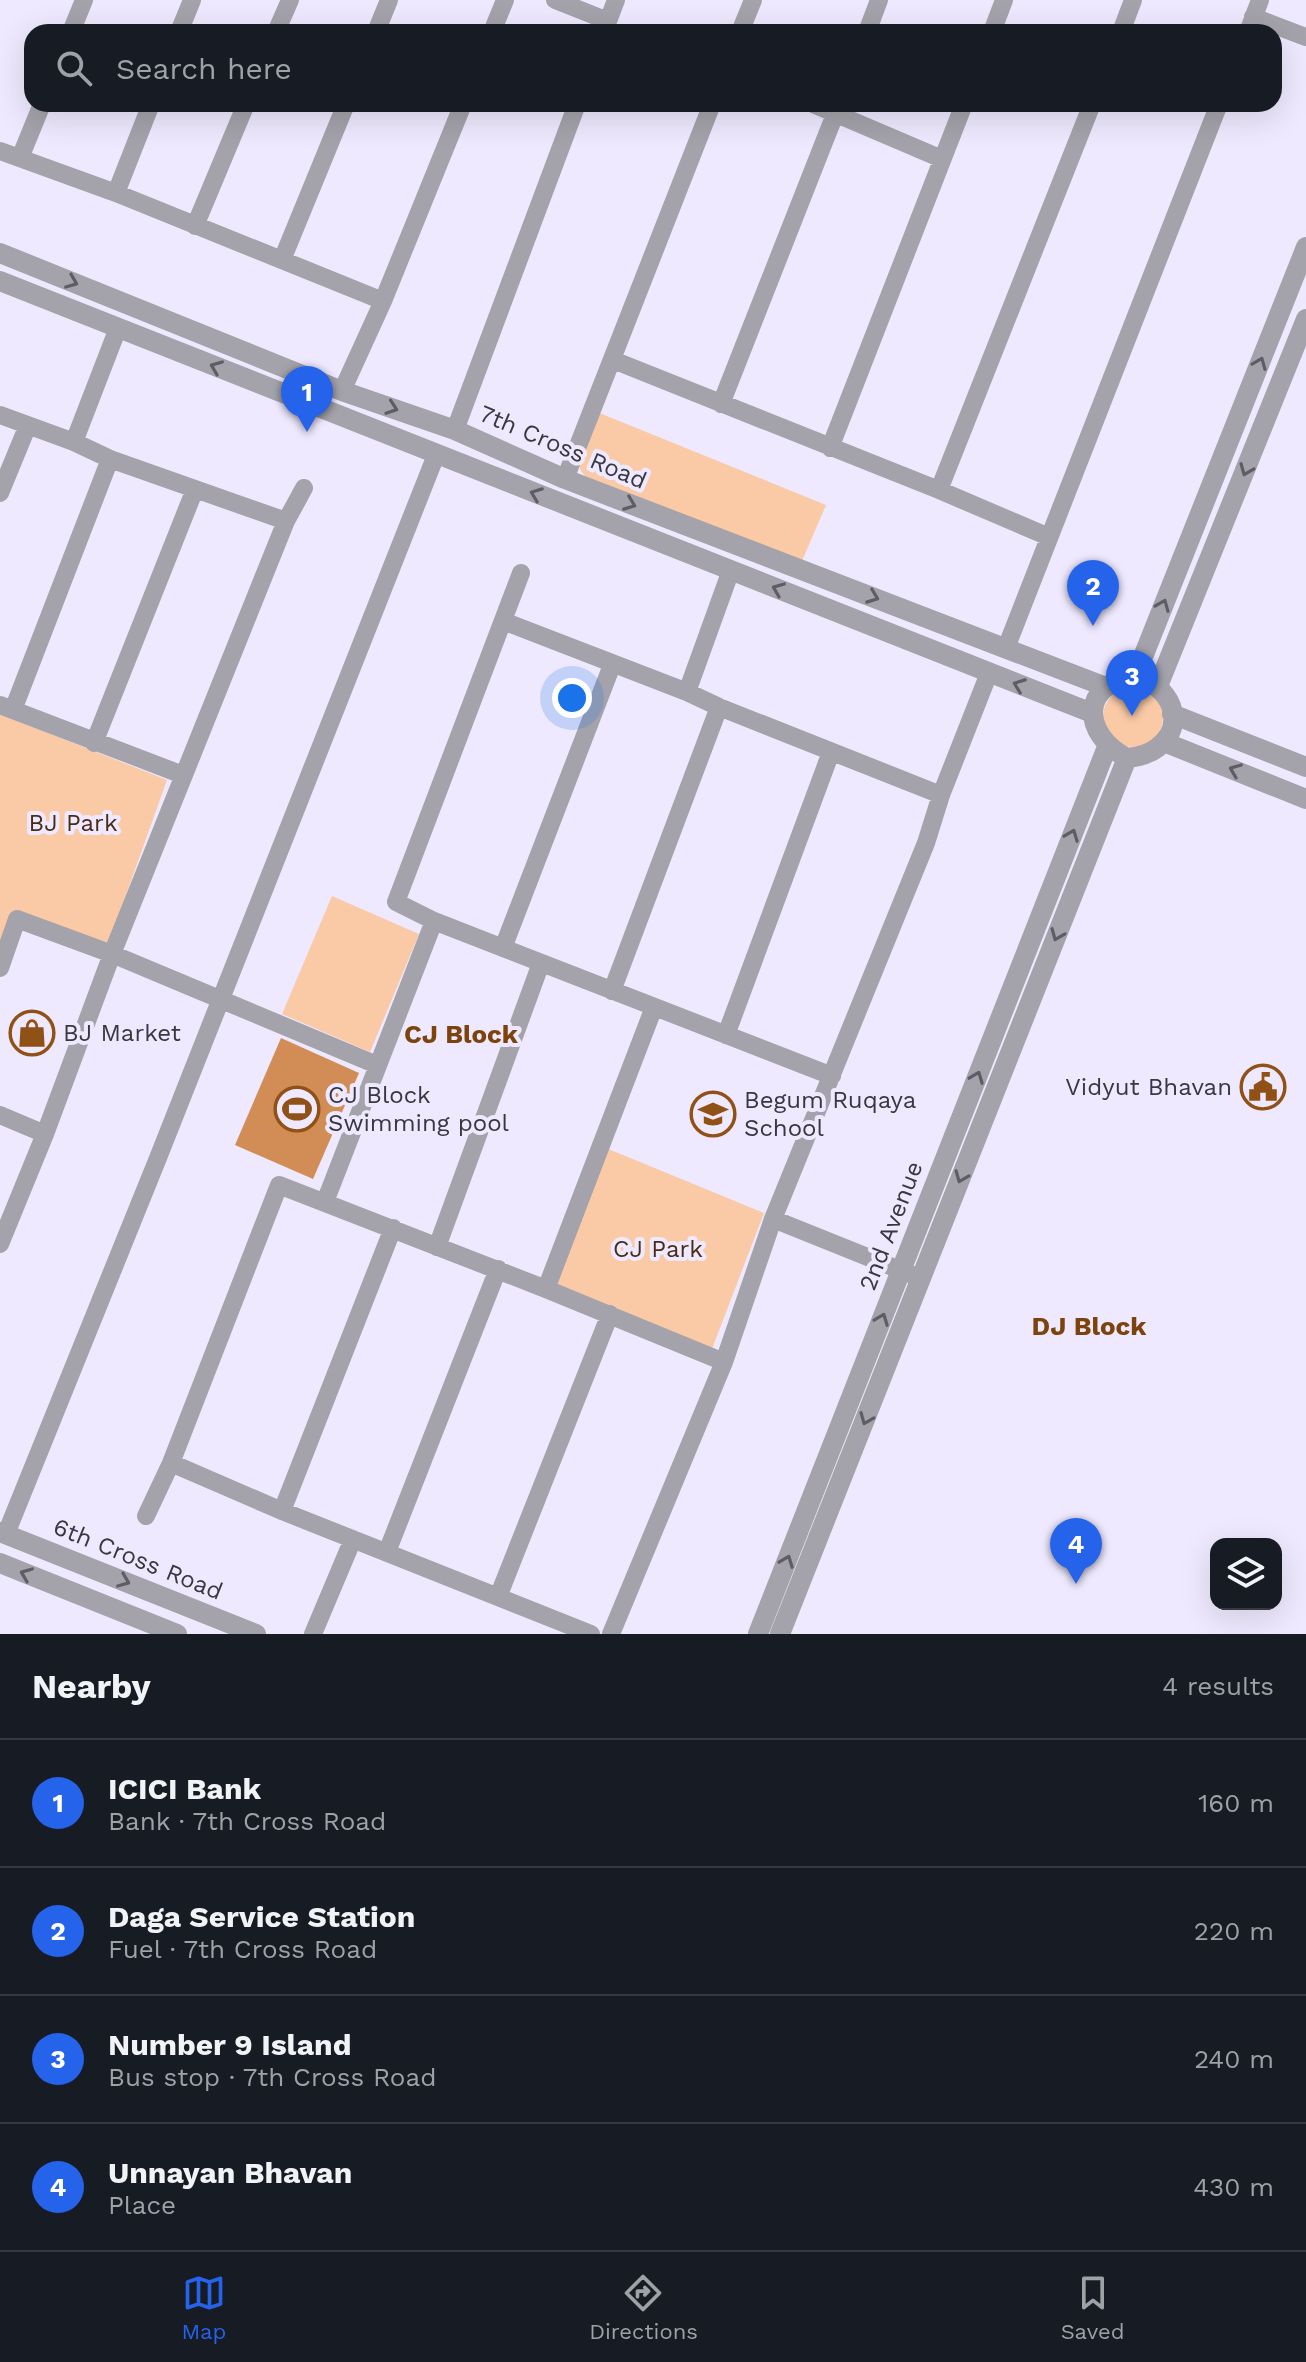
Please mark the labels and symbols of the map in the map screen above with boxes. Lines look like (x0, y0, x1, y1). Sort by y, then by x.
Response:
one-way arrow (64, 272, 78, 288)
one-way arrow (1250, 357, 1266, 371)
one-way arrow (210, 360, 224, 377)
pin: 1 (281, 366, 333, 432)
one-way arrow (384, 399, 398, 415)
street label: 7th Cross Road (475, 399, 651, 495)
one-way arrow (1239, 462, 1256, 476)
one-way arrow (530, 487, 544, 504)
one-way arrow (622, 494, 636, 511)
pin: 2 (1067, 560, 1119, 626)
one-way arrow (772, 582, 786, 599)
one-way arrow (865, 587, 879, 604)
one-way arrow (1154, 599, 1170, 613)
pin: 3 (1106, 650, 1158, 716)
your location (552, 678, 592, 718)
one-way arrow (1013, 678, 1027, 695)
one-way arrow (1229, 763, 1243, 780)
park label: BJ Park (28, 809, 118, 837)
one-way arrow (1062, 829, 1079, 843)
one-way arrow (1050, 927, 1067, 941)
shop icon: BJ Market (8, 1009, 56, 1057)
place label: BJ Market (63, 1019, 181, 1047)
district label: CJ Block (404, 1019, 519, 1049)
public building icon: Vidyut Bhavan (1239, 1063, 1287, 1111)
one-way arrow (967, 1071, 984, 1085)
place label: Vidyut Bhavan (1065, 1073, 1232, 1101)
place label: CJ Block Swimming pool (328, 1081, 510, 1137)
sports icon: CJ Block Swimming pool (273, 1085, 321, 1133)
place label: Begum Ruqaya School (744, 1086, 916, 1142)
school or university icon: Begum Ruqaya School (689, 1090, 737, 1138)
street label: 2nd Avenue (854, 1157, 928, 1295)
one-way arrow (955, 1169, 971, 1183)
park label: CJ Park (613, 1235, 703, 1263)
district label: DJ Block (1032, 1311, 1147, 1341)
one-way arrow (872, 1313, 889, 1327)
one-way arrow (859, 1411, 876, 1425)
street label: 6th Cross Road (49, 1512, 227, 1606)
pin: 4 (1050, 1518, 1102, 1584)
one-way arrow (777, 1555, 794, 1569)
one-way arrow (20, 1567, 34, 1584)
one-way arrow (116, 1571, 130, 1588)

